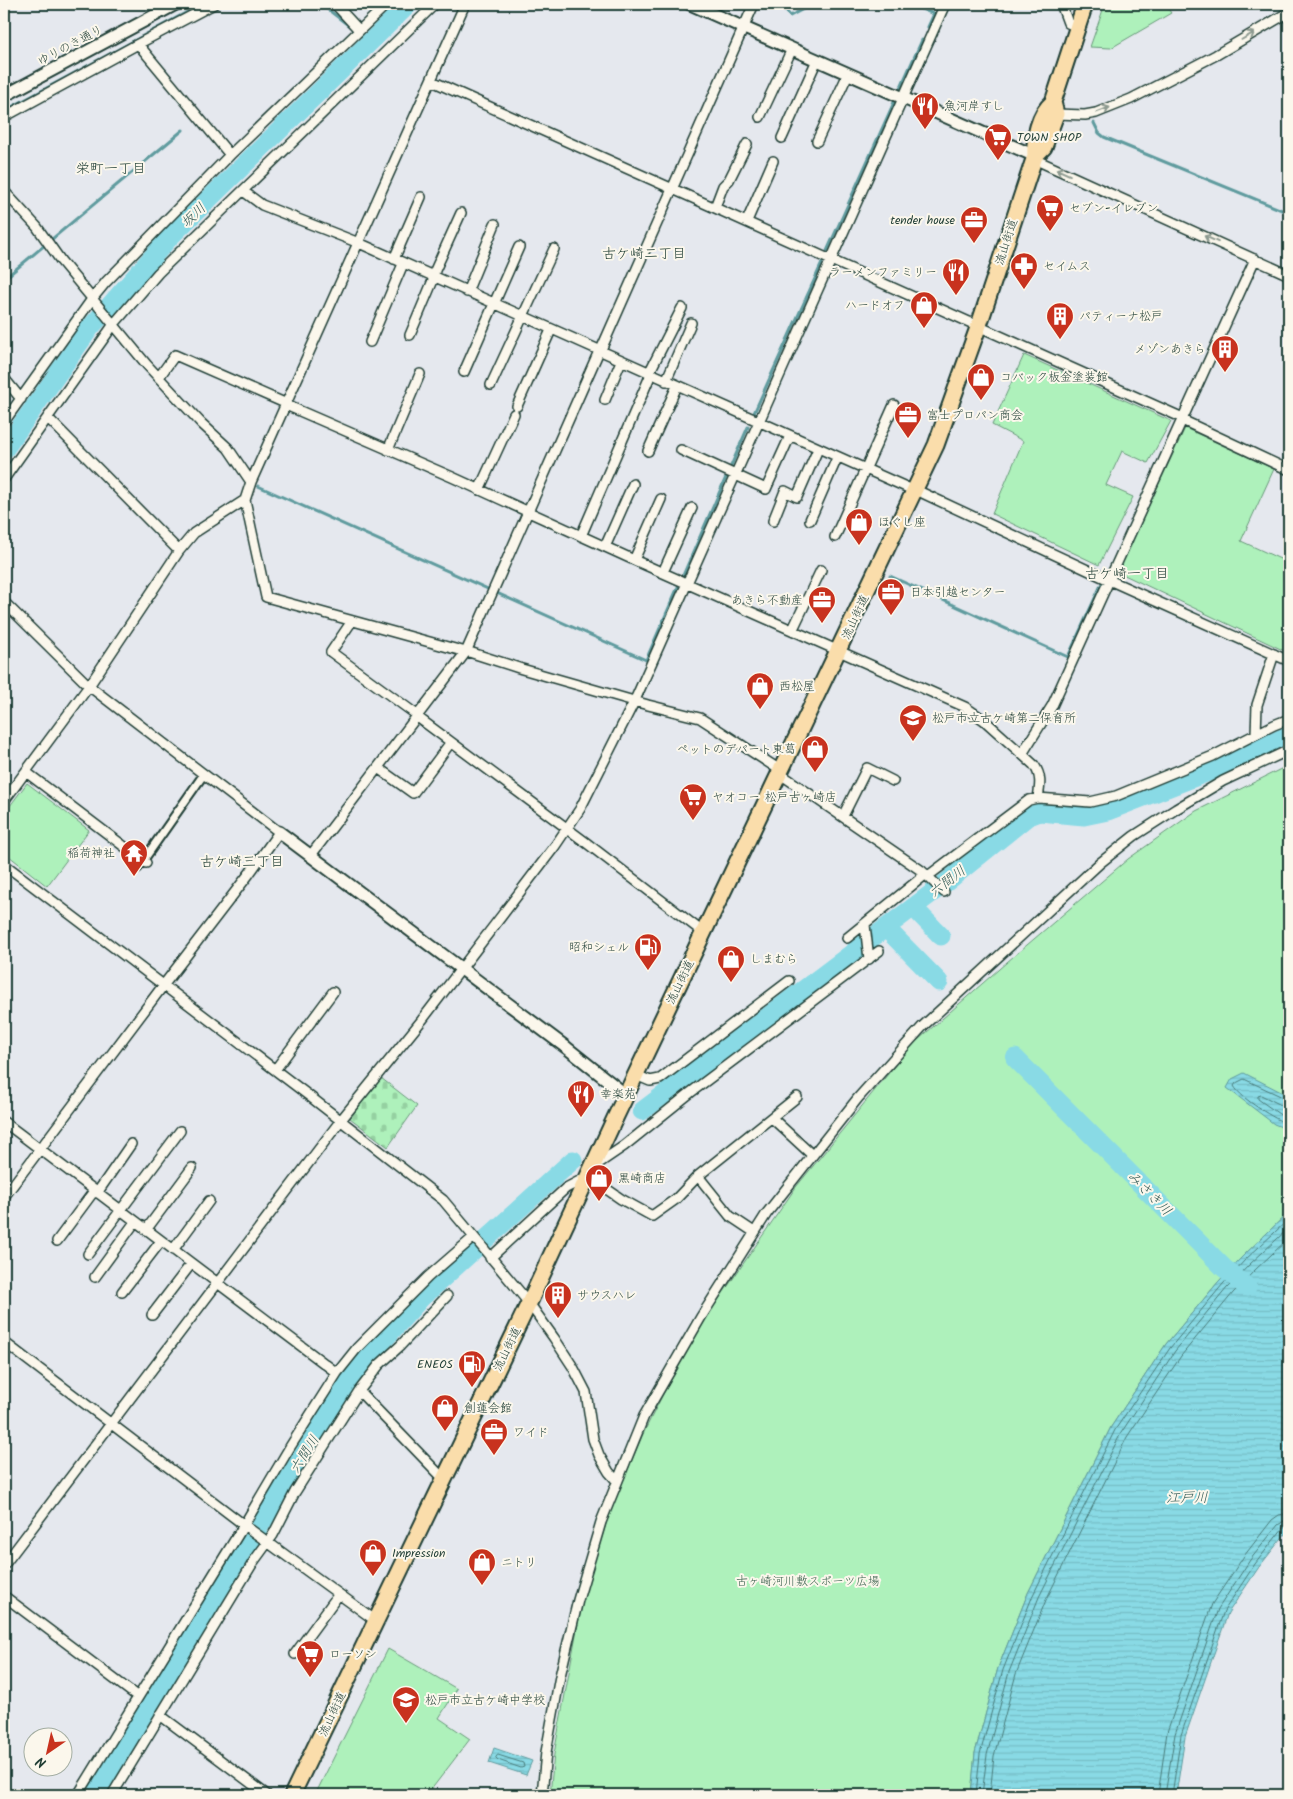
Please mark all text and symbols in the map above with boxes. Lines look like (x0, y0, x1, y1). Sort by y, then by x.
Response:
street label: ゆりのき通り (34, 20, 106, 71)
one-way arrow (1241, 31, 1255, 41)
restaurant icon: 魚河岸すし (910, 91, 940, 130)
place label: 魚河岸すし (944, 97, 1004, 116)
one-way arrow (1095, 105, 1111, 114)
supermarket icon: TOWN SHOP (983, 122, 1013, 161)
place label: TOWN SHOP (1017, 128, 1082, 147)
district label: 栄町一丁目 (76, 158, 146, 180)
one-way arrow (1056, 167, 1071, 176)
supermarket icon: セブン-イレブン (1035, 193, 1065, 232)
water label: 坂川 (176, 198, 211, 233)
place label: セブン-イレブン (1069, 199, 1159, 218)
office icon: tender house (959, 205, 989, 244)
place label: tender house (890, 211, 956, 230)
street label: 流山街道 (990, 216, 1023, 268)
one-way arrow (1204, 234, 1219, 244)
district label: 古ケ崎二丁目 (602, 243, 686, 265)
pharmacy icon: セイムス (1009, 251, 1039, 290)
restaurant icon: ラーメンファミリー (941, 257, 971, 296)
place label: セイムス (1043, 257, 1091, 276)
place label: ラーメンファミリー (829, 263, 937, 282)
shop icon: ハードオフ (909, 290, 939, 329)
place label: ハードオフ (845, 296, 905, 315)
building icon: パティーナ松戸 (1045, 301, 1075, 340)
place label: パティーナ松戸 (1079, 307, 1163, 326)
building icon: メゾンあきら (1210, 334, 1240, 373)
place label: メゾンあきら (1134, 340, 1206, 359)
shop icon: コバック板金塗装館 (966, 362, 996, 401)
place label: コバック板金塗装館 (1000, 368, 1108, 387)
office icon: 富士プロパン商会 (893, 400, 923, 439)
place label: 富士プロパン商会 (927, 406, 1023, 425)
shop icon: ほぐし座 (844, 507, 874, 546)
place label: ほぐし座 (878, 513, 926, 532)
district label: 古ケ崎一丁目 (1085, 563, 1169, 585)
office icon: 日本引越センター (876, 577, 906, 616)
place label: 日本引越センター (910, 583, 1006, 602)
office icon: あきら不動産 (807, 585, 837, 624)
place label: あきら不動産 (731, 591, 803, 610)
street label: 流山街道 (837, 591, 874, 643)
shop icon: 西松屋 (745, 671, 775, 710)
place label: 西松屋 (779, 677, 815, 696)
school or university icon: 松戸市立古ケ崎第二保育所 (898, 703, 928, 742)
place label: 松戸市立古ケ崎第二保育所 (932, 709, 1076, 728)
shop icon: ペットのデパート東葛 (800, 734, 830, 773)
place label: ペットのデパート東葛 (677, 740, 796, 759)
supermarket icon: ヤオコー 松戸古ヶ崎店 (678, 782, 708, 821)
place label: ヤオコー 松戸古ヶ崎店 (712, 788, 837, 807)
temple icon: 稲荷神社 (119, 838, 149, 877)
place label: 稲荷神社 (67, 844, 115, 863)
district label: 古ケ崎三丁目 (200, 851, 284, 873)
water label: 六間川 (924, 860, 971, 903)
fuel station icon: 昭和シェル (633, 932, 663, 971)
place label: 昭和シェル (569, 938, 629, 957)
shop icon: しまむら (716, 944, 746, 983)
place label: しまむら (750, 950, 798, 969)
street label: 流山街道 (661, 956, 700, 1008)
restaurant icon: 幸楽苑 (566, 1079, 596, 1118)
place label: 幸楽苑 (600, 1085, 636, 1104)
shop icon: 黒崎商店 (584, 1163, 614, 1202)
water label: みさき川 (1122, 1166, 1177, 1221)
place label: 黒崎商店 (618, 1169, 666, 1188)
building icon: サウスハレ (543, 1280, 573, 1319)
place label: サウスハレ (577, 1286, 636, 1305)
street label: 流山街道 (488, 1323, 527, 1375)
fuel station icon: ENEOS (457, 1349, 487, 1388)
place label: ENEOS (417, 1355, 454, 1374)
shop icon: 創蓮会館 (430, 1393, 460, 1432)
place label: 創蓮会館 (464, 1399, 512, 1418)
office icon: ワイド (479, 1417, 509, 1456)
place label: ワイド (513, 1423, 549, 1442)
water label: 六間川 (284, 1431, 325, 1478)
water label: 江戸川 (1166, 1487, 1208, 1509)
shop icon: Impression (358, 1538, 388, 1577)
place label: Impression (392, 1544, 445, 1563)
shop icon: ニトリ (467, 1547, 497, 1586)
place label: ニトリ (501, 1553, 537, 1572)
park label: 古ヶ崎河川敷スポーツ広場 (736, 1572, 880, 1591)
supermarket icon: ローソン (295, 1639, 325, 1678)
place label: ローソン (329, 1645, 377, 1664)
school or university icon: 松戸市立古ケ崎中学校 (391, 1685, 421, 1724)
street label: 流山街道 (314, 1688, 351, 1740)
place label: 松戸市立古ケ崎中学校 (425, 1691, 545, 1710)
north arrow (22, 1726, 72, 1776)
text: N (31, 1750, 51, 1774)

